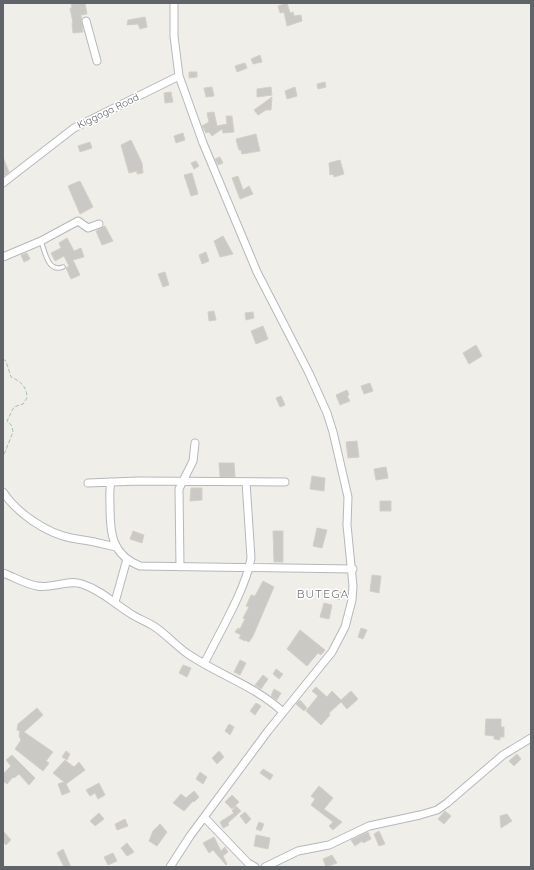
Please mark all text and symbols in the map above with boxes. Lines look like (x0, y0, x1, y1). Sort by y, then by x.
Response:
street label: Kiggaga Road (75, 90, 141, 132)
district label: BUTEGA (297, 586, 349, 601)

